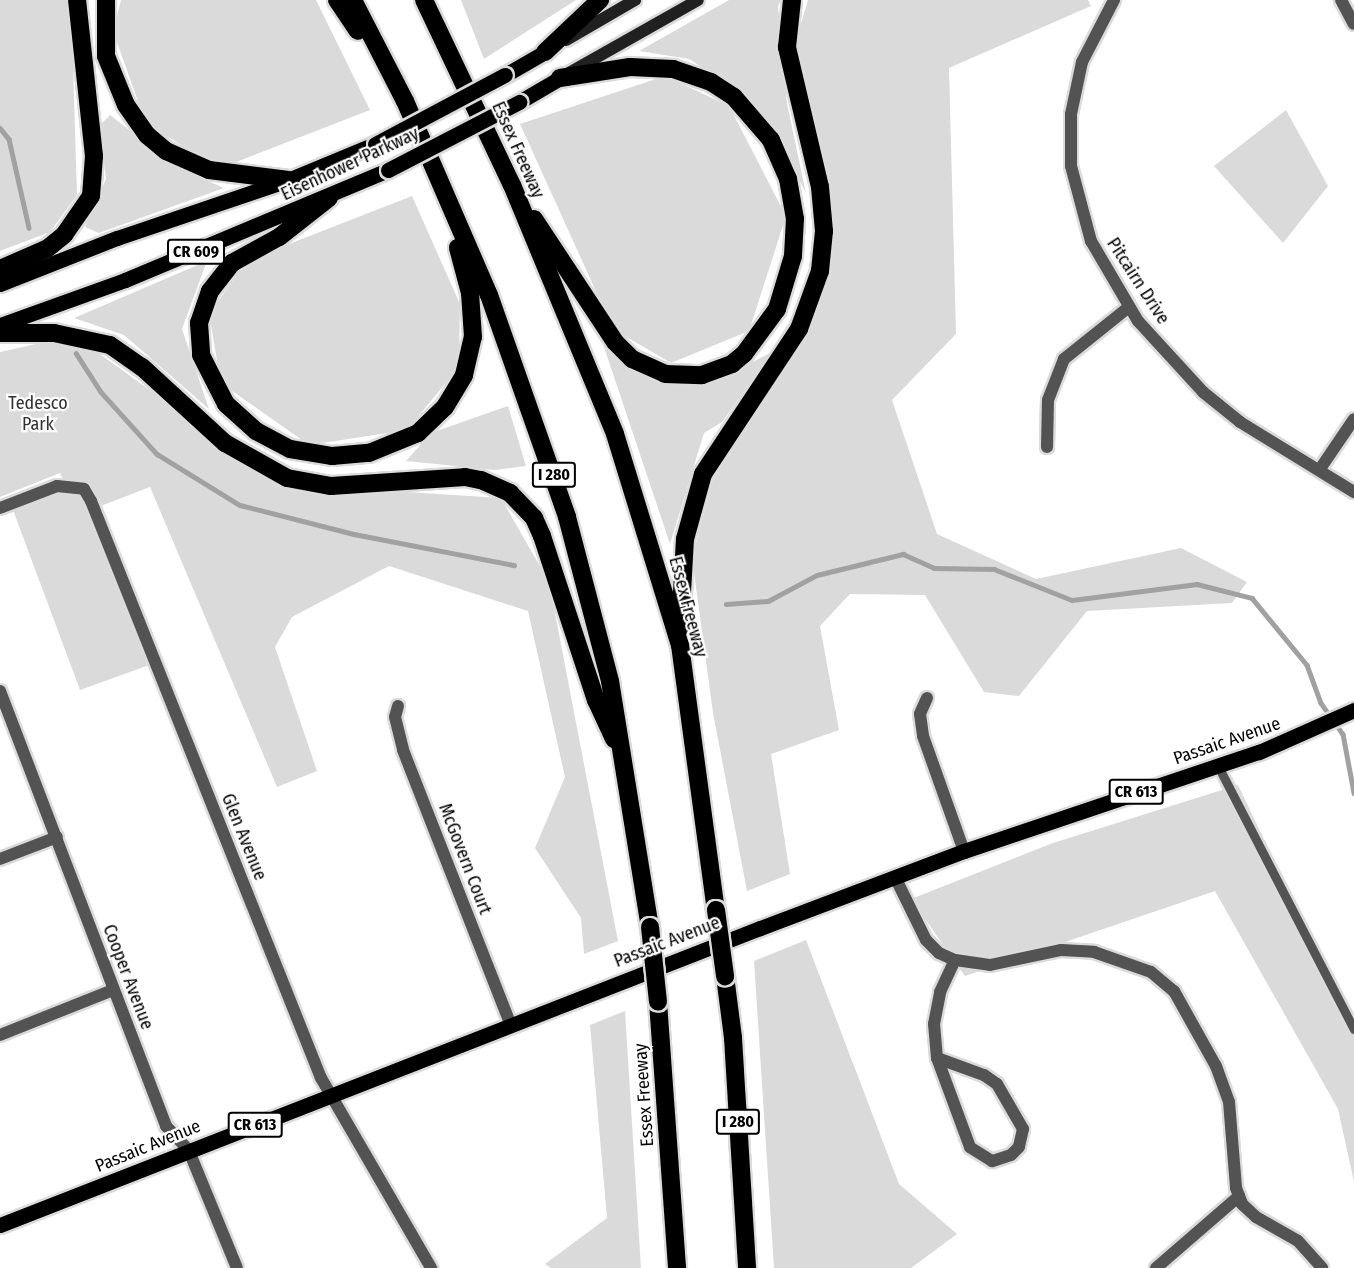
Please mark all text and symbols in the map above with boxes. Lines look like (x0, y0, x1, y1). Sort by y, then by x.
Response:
street label: Essex Freeway (487, 98, 549, 202)
street label: Eisenhower Parkway (278, 123, 422, 205)
street label: Pitcairn Drive (1102, 234, 1174, 328)
road number: CR 609 (166, 239, 226, 265)
park label: Tedesco Park (8, 393, 68, 436)
road number: I 280 (532, 462, 576, 488)
street label: Essex Freeway (664, 554, 712, 660)
street label: Passaic Avenue (1171, 713, 1283, 769)
road number: CR 613 (1108, 779, 1164, 805)
street label: Glen Avenue (217, 790, 271, 884)
street label: McGovern Court (434, 801, 496, 917)
street label: Passaic Avenue (611, 912, 723, 972)
street label: Cooper Avenue (98, 921, 158, 1033)
street label: Essex Freeway (630, 1043, 658, 1147)
road number: I 280 (716, 1109, 760, 1135)
road number: CR 613 (226, 1112, 284, 1138)
street label: Passaic Avenue (92, 1115, 204, 1177)

